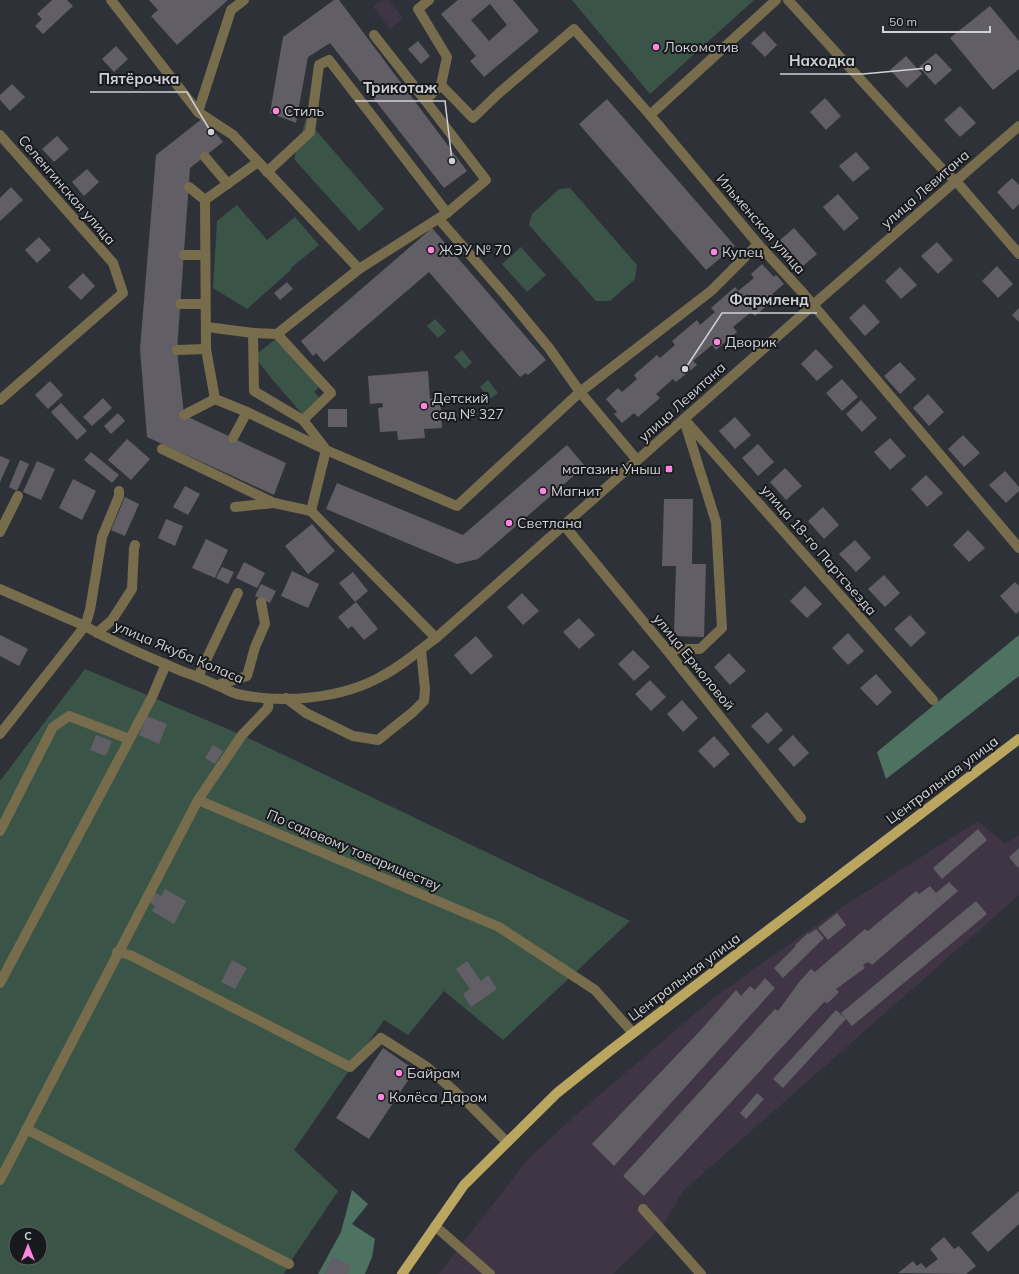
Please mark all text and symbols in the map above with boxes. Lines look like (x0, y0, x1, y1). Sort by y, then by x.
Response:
scale bar (883, 8, 990, 34)
text: 50 m (889, 14, 917, 29)
place label: Локомотив (664, 38, 739, 56)
marker: Локомотив (651, 42, 661, 52)
callout: Находка (780, 47, 863, 74)
text: Находка (789, 51, 855, 70)
callout: Пятёрочка (90, 65, 187, 92)
text: Пятёрочка (98, 69, 180, 88)
callout: Трикотаж (355, 74, 445, 101)
text: Трикотаж (363, 78, 437, 97)
place label: Стиль (284, 102, 324, 120)
marker: Стиль (271, 106, 281, 116)
street label: Селенгинская улица (14, 131, 120, 249)
street label: улица Левитана (877, 146, 973, 232)
street label: Ильменская улица (712, 170, 810, 278)
place label: ЖЭУ № 70 (439, 241, 511, 259)
place label: Купец (722, 243, 764, 261)
marker: ЖЭУ № 70 (426, 245, 436, 255)
marker: Купец (709, 247, 719, 257)
callout: Фармленд (722, 286, 817, 313)
text: Фармленд (729, 290, 809, 309)
place label: Дворик (725, 333, 777, 351)
marker: Дворик (712, 337, 722, 347)
street label: улица Левитана (635, 358, 729, 446)
place label: Детский сад № 327 (432, 389, 504, 423)
marker: Детский сад № 327 (419, 401, 429, 411)
place label: магазин Уныш (562, 460, 661, 478)
marker: магазин Уныш (664, 464, 674, 474)
street label: улица 18-го Партсъезда (757, 481, 881, 619)
place label: Магнит (551, 482, 601, 500)
marker: Магнит (538, 486, 548, 496)
place label: Светлана (517, 514, 582, 532)
marker: Светлана (504, 518, 514, 528)
street label: улица Ермоловой (649, 610, 739, 714)
street label: улица Якуба Коласа (112, 617, 246, 687)
street label: Центральная улица (882, 732, 1002, 828)
street label: По садовому товариществу (264, 805, 444, 895)
street label: Центральная улица (624, 929, 744, 1025)
place label: Байрам (407, 1064, 460, 1082)
marker: Байрам (394, 1068, 404, 1078)
place label: Колёса Даром (389, 1088, 487, 1106)
marker: Колёса Даром (376, 1092, 386, 1102)
north arrow (8, 1226, 48, 1266)
text: С (24, 1229, 32, 1243)

